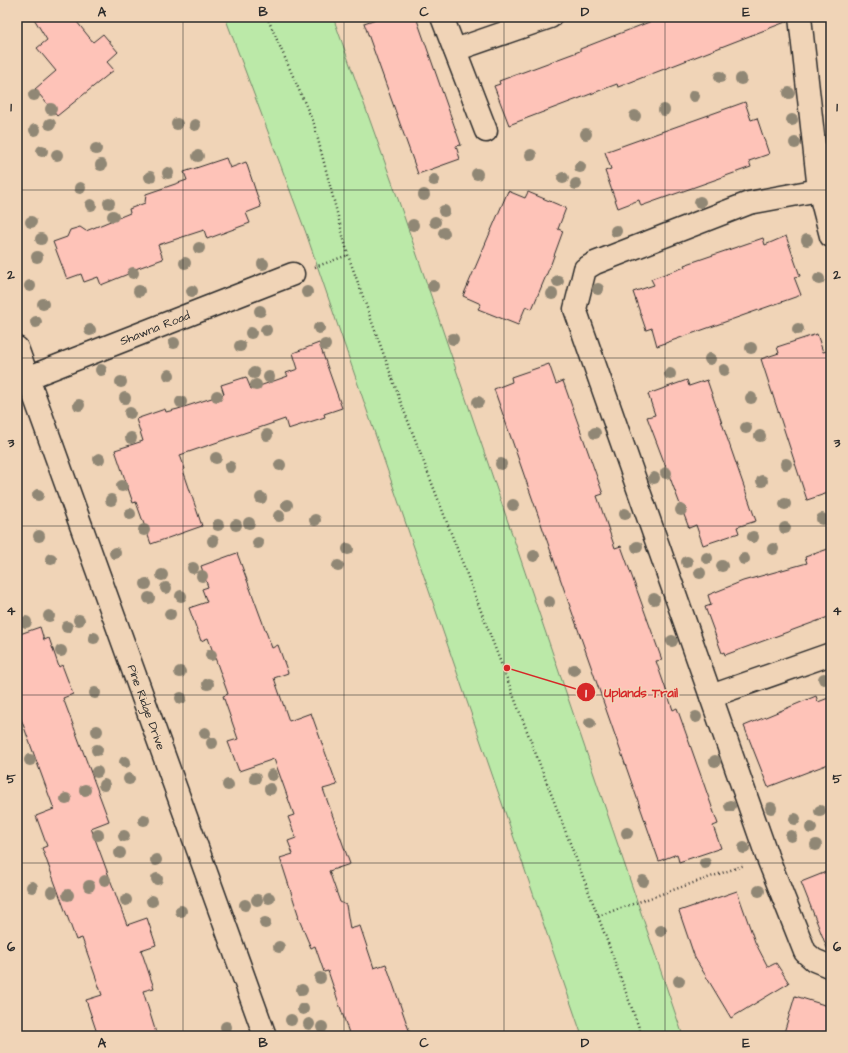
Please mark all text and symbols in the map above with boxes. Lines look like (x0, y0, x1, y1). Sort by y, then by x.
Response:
text: A (98, 3, 107, 21)
text: B (258, 3, 268, 21)
text: C (419, 3, 429, 21)
text: D (581, 3, 590, 21)
text: E (742, 3, 750, 21)
text: 1 (10, 98, 12, 116)
text: 1 (836, 98, 838, 116)
text: 2 (6, 266, 15, 284)
text: 2 (832, 266, 841, 284)
street label: Shawna Road (117, 307, 193, 350)
text: 3 (7, 434, 15, 452)
text: 3 (833, 434, 841, 452)
text: 4 (7, 602, 16, 620)
text: 4 (833, 602, 842, 620)
street label: Pine Ridge Drive (123, 662, 169, 753)
callout: Uplands Trail (576, 680, 686, 705)
text: Uplands Trail (603, 684, 678, 703)
text: 1 (585, 685, 587, 702)
text: 5 (6, 770, 16, 788)
text: 5 (832, 770, 842, 788)
text: 6 (7, 938, 16, 956)
text: 6 (833, 938, 842, 956)
text: A (98, 1034, 107, 1052)
text: B (258, 1034, 268, 1052)
text: C (419, 1034, 429, 1052)
text: D (581, 1034, 590, 1052)
text: E (742, 1034, 750, 1052)

